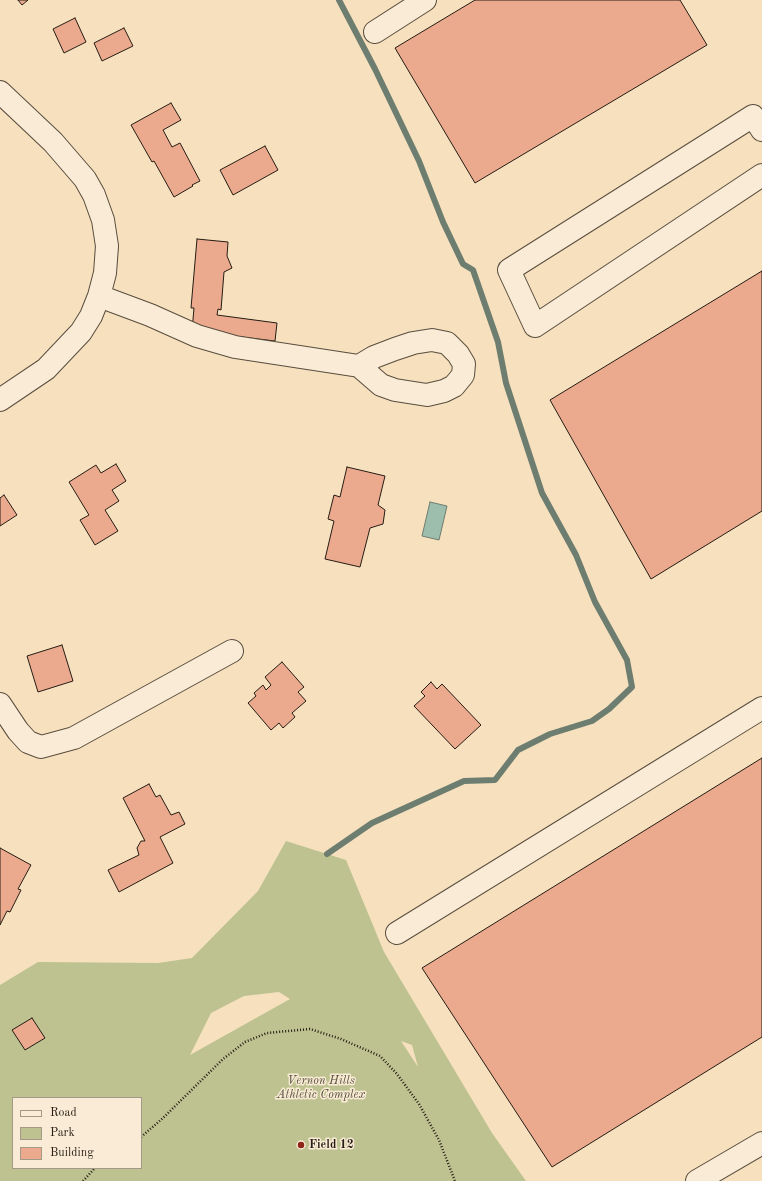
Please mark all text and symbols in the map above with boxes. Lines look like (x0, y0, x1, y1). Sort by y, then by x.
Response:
park label: Vernon Hills Athletic Complex (277, 1074, 365, 1102)
legend (12, 1097, 142, 1169)
text: Road (50, 1107, 77, 1119)
text: Park (50, 1127, 75, 1139)
place label: Field 12 (309, 1138, 354, 1152)
marker: Field 12 (296, 1140, 306, 1150)
text: Building (50, 1147, 94, 1159)

